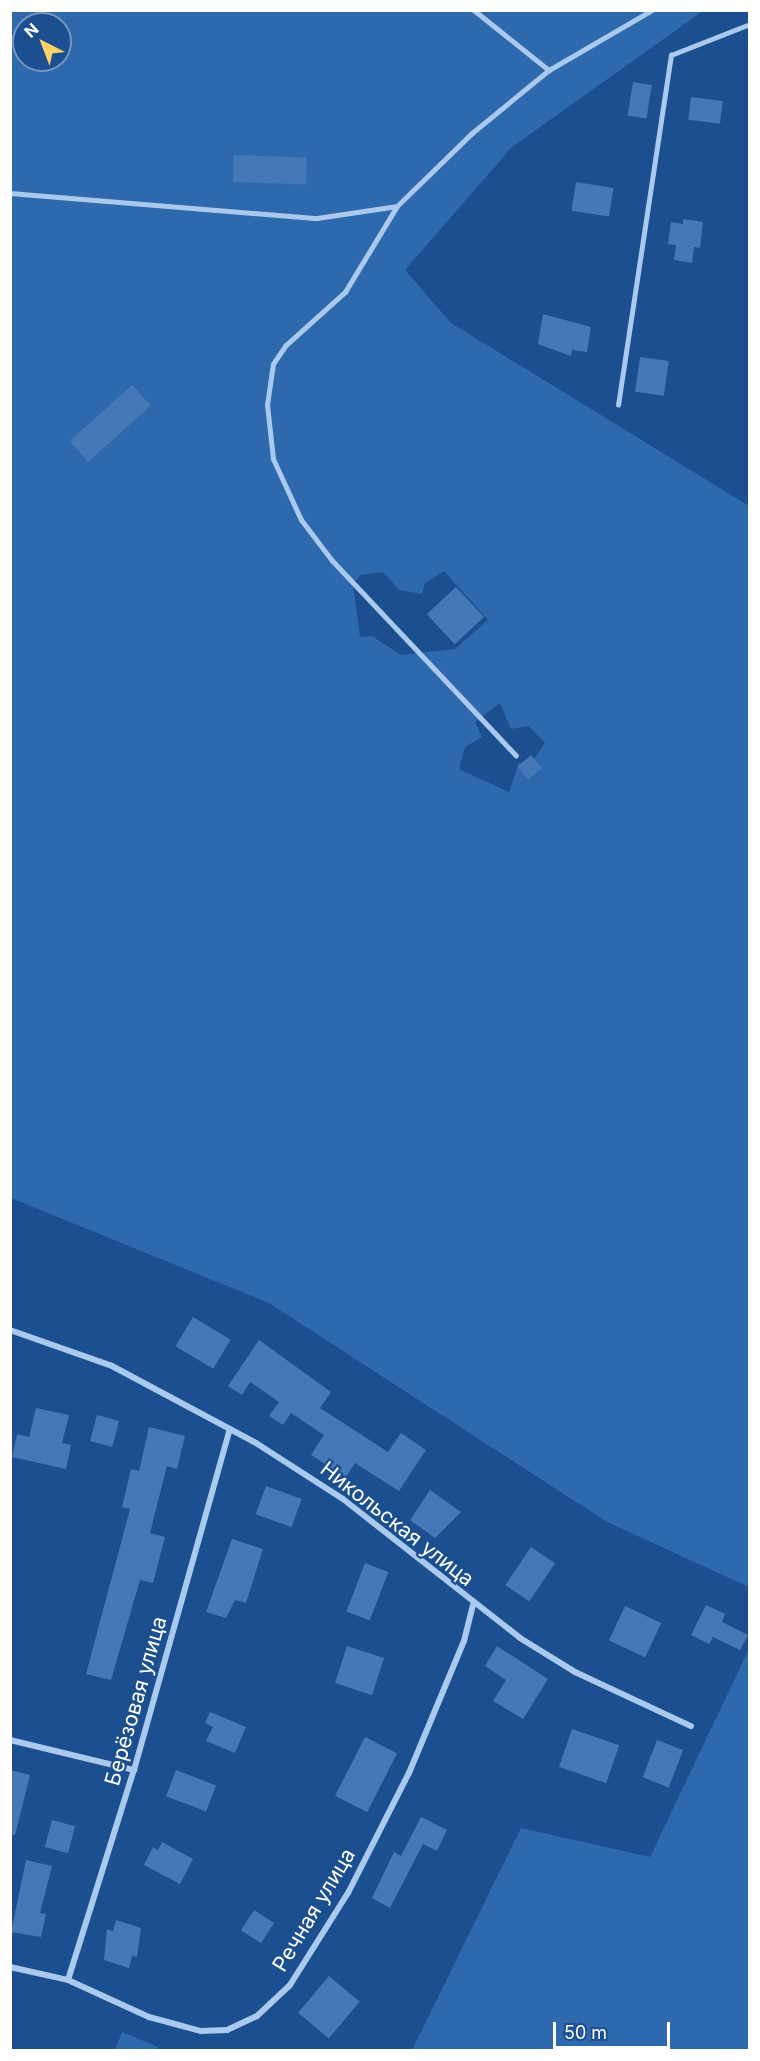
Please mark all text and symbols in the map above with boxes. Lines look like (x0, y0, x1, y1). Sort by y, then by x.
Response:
north arrow (12, 12, 72, 72)
text: N (20, 19, 43, 42)
street label: Никольская улица (315, 1456, 479, 1592)
street label: Берёзовая улица (100, 1614, 172, 1788)
street label: Речная улица (267, 1844, 361, 1976)
scale bar (556, 2010, 673, 2048)
text: 50 m (564, 2022, 607, 2043)

